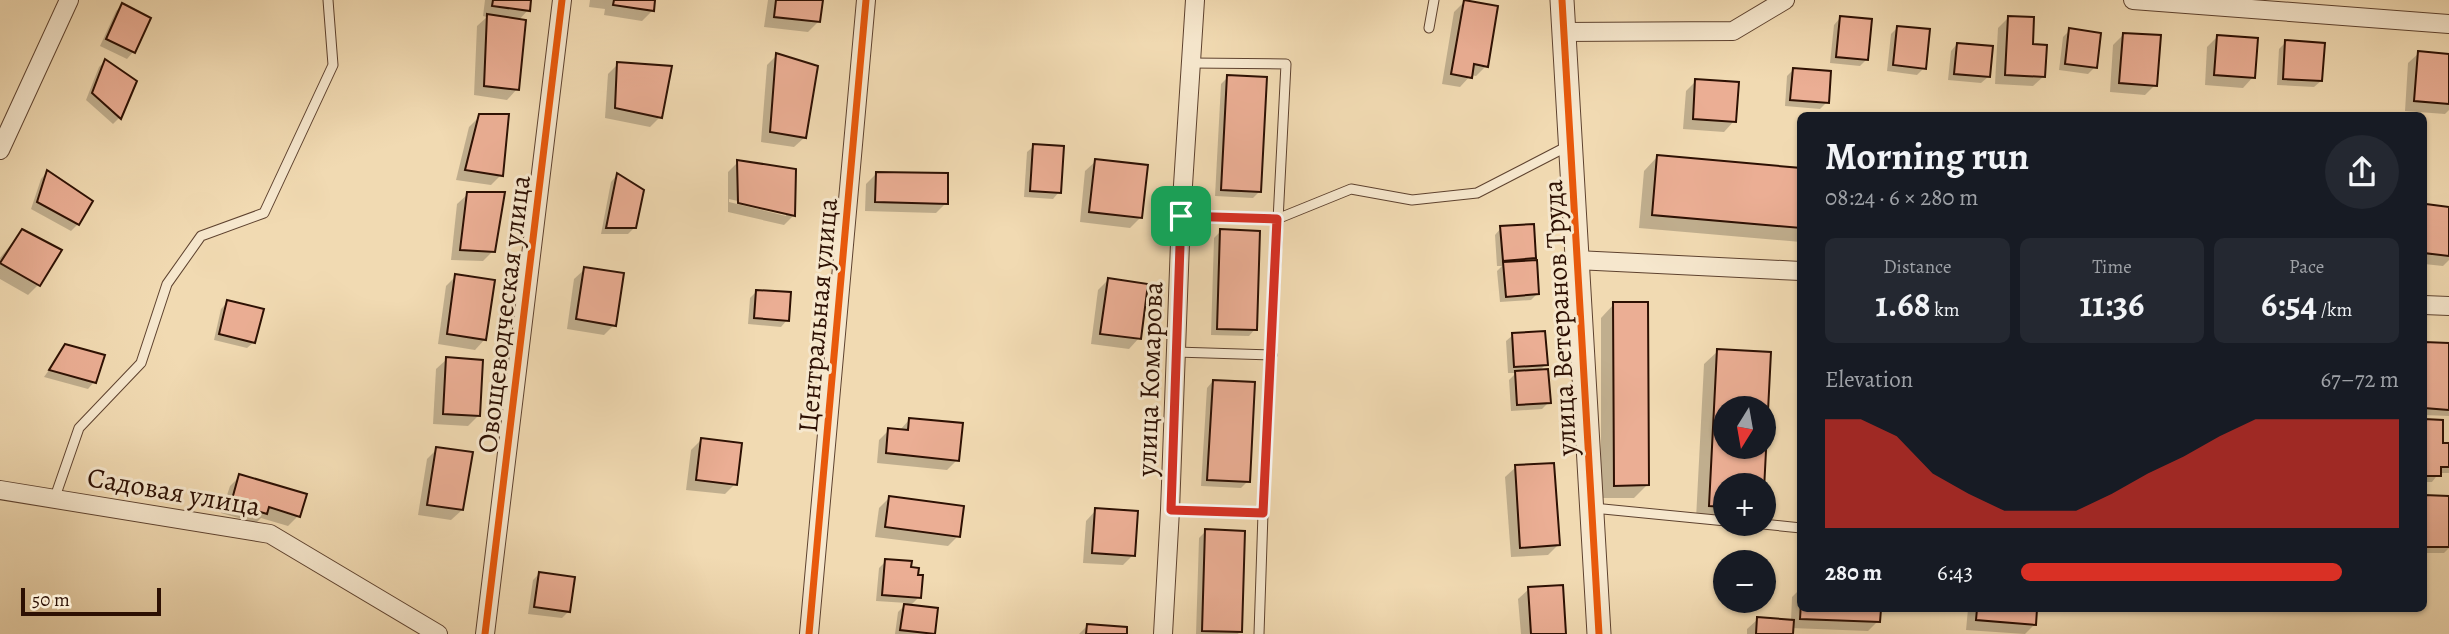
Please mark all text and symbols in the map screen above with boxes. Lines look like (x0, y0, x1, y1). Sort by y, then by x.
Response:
text: Morning run (1825, 130, 2029, 182)
button: share (2325, 135, 2399, 209)
street label: Овощеводческая улица (468, 173, 540, 455)
street label: улица Ветеранов Труда (1534, 179, 1586, 458)
text: 08:24 · 6 × 280 m (1825, 182, 1978, 213)
pin (1151, 186, 1211, 246)
street label: Центральная улица (789, 196, 847, 434)
icon: arrive (1162, 197, 1200, 235)
text: Distance (1883, 254, 1951, 280)
text: Time (2092, 254, 2132, 280)
text: Pace (2289, 254, 2324, 280)
text: 1.68 (1875, 280, 1930, 328)
text: 11:36 (2080, 280, 2144, 328)
text: 6:54 (2261, 280, 2317, 328)
street label: улица Комарова (1128, 281, 1172, 478)
text: km (1930, 297, 1959, 323)
text: /km (2317, 297, 2352, 323)
text: Elevation (1825, 364, 1913, 395)
text: 67–72 m (2320, 364, 2399, 395)
north arrow (1713, 396, 1776, 458)
map controls (1713, 396, 1776, 613)
street label: Садовая улица (84, 458, 263, 526)
button: + (1713, 473, 1776, 536)
button: − (1713, 550, 1776, 613)
text: 280 m (1825, 557, 1882, 588)
text: 6:43 (1937, 557, 1973, 588)
scale bar (21, 585, 161, 617)
text: 50 m (32, 587, 70, 613)

